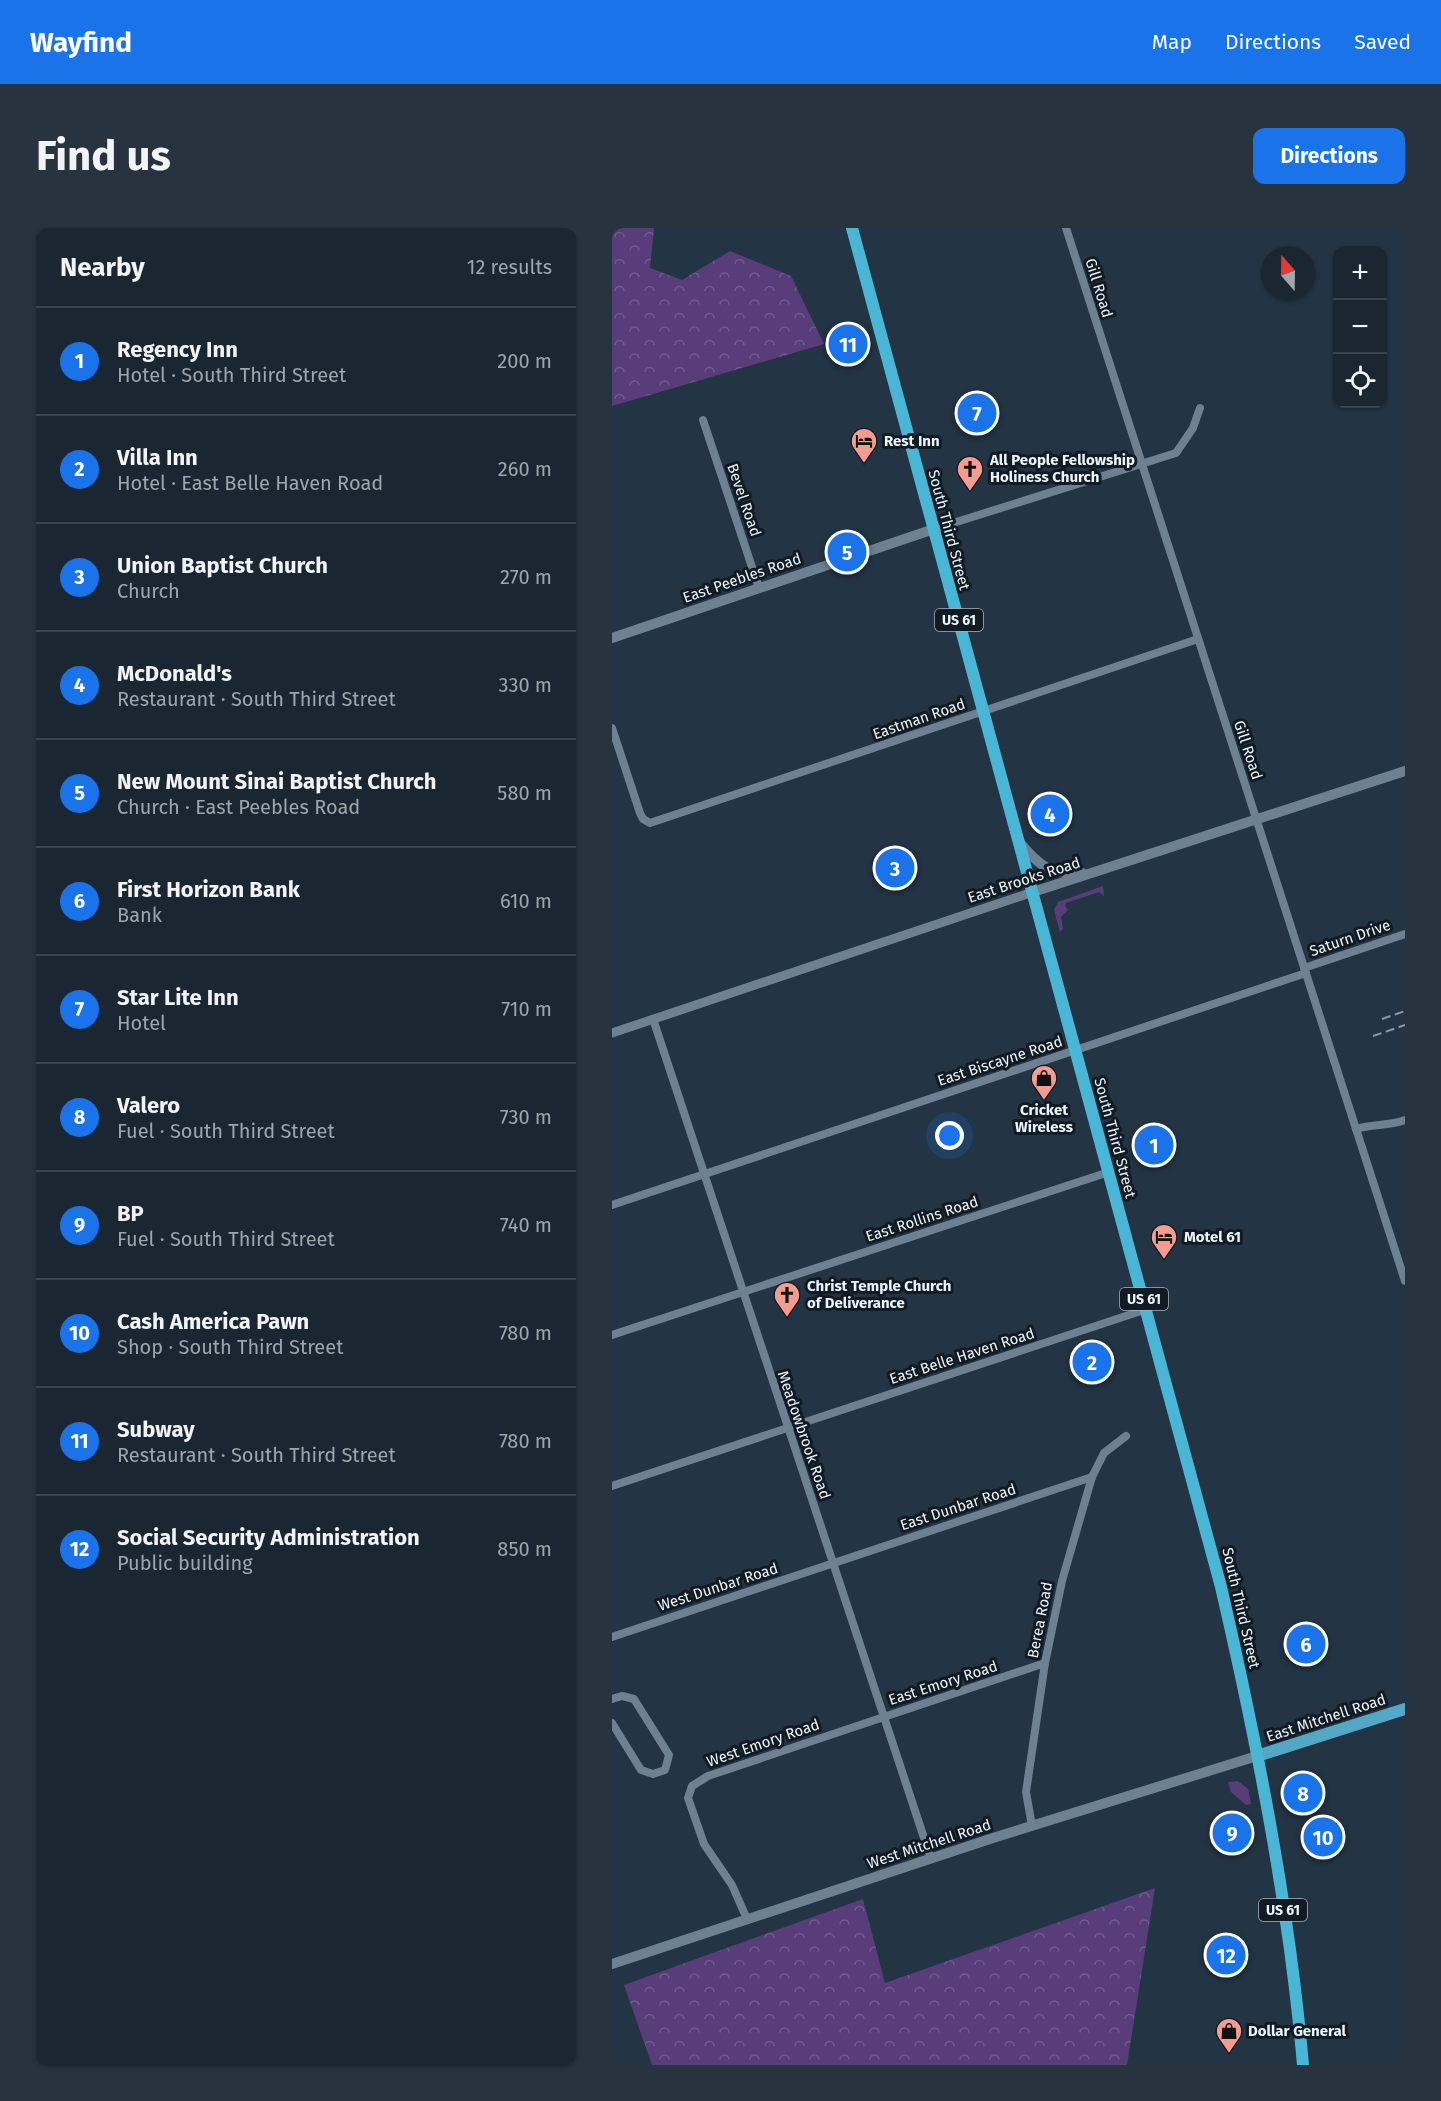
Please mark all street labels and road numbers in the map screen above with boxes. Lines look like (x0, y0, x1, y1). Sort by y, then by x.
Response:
street label: Gill Road (1081, 256, 1117, 320)
street label: Bevel Road (723, 461, 765, 539)
street label: South Third Street (924, 468, 974, 593)
street label: East Peebles Road (681, 549, 803, 607)
road number: US 61 (935, 609, 983, 631)
street label: Eastman Road (870, 695, 968, 743)
street label: Gill Road (1230, 718, 1266, 782)
street label: East Brooks Road (965, 853, 1083, 907)
street label: Saturn Drive (1307, 916, 1393, 960)
street label: East Biscayne Road (935, 1032, 1065, 1090)
street label: South Third Street (1090, 1076, 1140, 1201)
street label: East Rollins Road (863, 1192, 981, 1246)
road number: US 61 (1120, 1288, 1168, 1310)
street label: East Belle Haven Road (887, 1324, 1037, 1388)
street label: Meadowbrook Road (774, 1369, 834, 1501)
street label: East Dunbar Road (898, 1480, 1018, 1534)
street label: South Third Street (1218, 1546, 1264, 1671)
street label: West Dunbar Road (656, 1559, 780, 1615)
street label: Berea Road (1024, 1580, 1056, 1660)
street label: East Emory Road (886, 1657, 1000, 1709)
street label: East Mitchell Road (1264, 1690, 1388, 1746)
street label: West Emory Road (704, 1715, 822, 1771)
street label: West Mitchell Road (865, 1815, 993, 1873)
road number: US 61 (1259, 1899, 1307, 1921)

